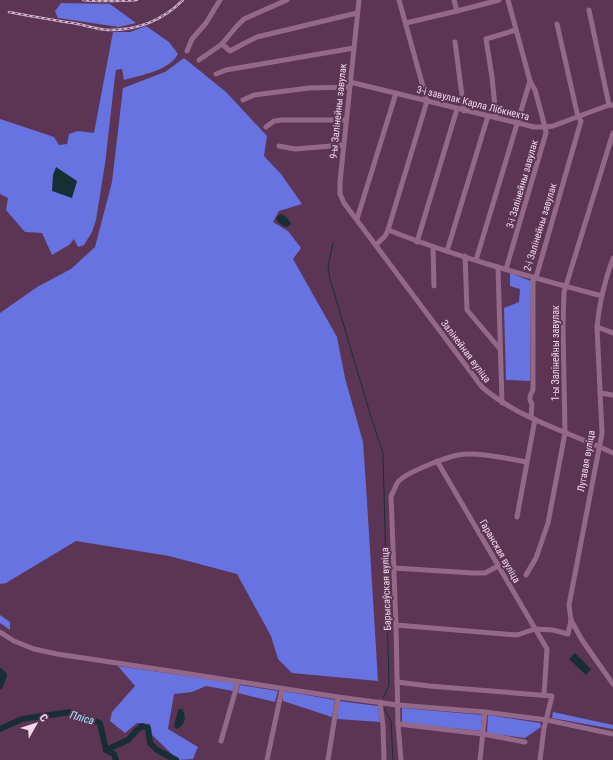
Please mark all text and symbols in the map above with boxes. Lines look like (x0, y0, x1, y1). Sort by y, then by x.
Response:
street label: 9-ы Залінейны завулак (328, 63, 348, 159)
street label: 3-і завулак Карла Лібкнехта (415, 84, 531, 122)
street label: 3-і Залінейны завулак (504, 138, 540, 229)
street label: 2-і Залінейны завулак (521, 182, 559, 272)
street label: 1-ы Залінейны завулак (550, 305, 561, 401)
street label: Залінейная вуліца (439, 317, 493, 385)
street label: Лугавая вуліца (575, 429, 597, 493)
street label: Гаранская вуліца (477, 517, 523, 585)
street label: Барысаўская вуліца (379, 547, 393, 631)
north arrow (16, 704, 56, 744)
water label: Пліса (68, 708, 96, 728)
text: С (36, 711, 50, 725)

